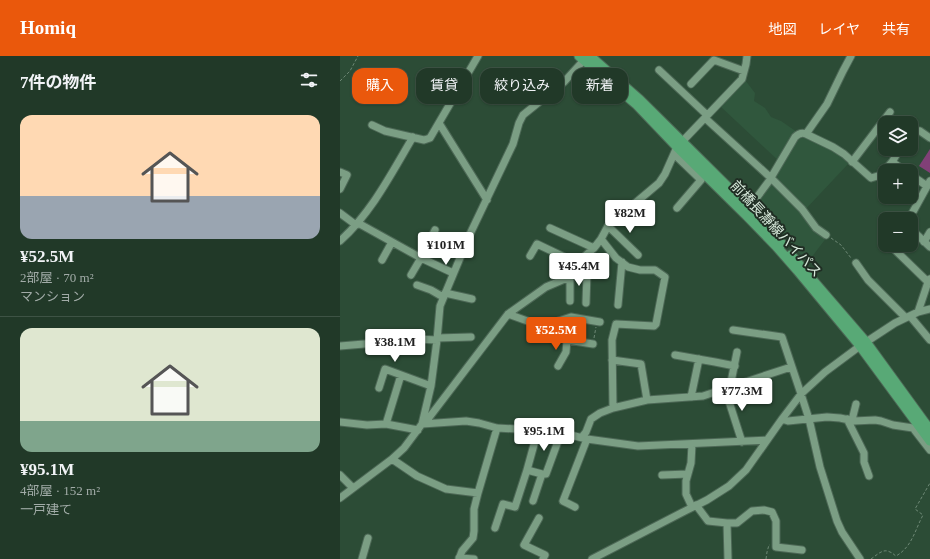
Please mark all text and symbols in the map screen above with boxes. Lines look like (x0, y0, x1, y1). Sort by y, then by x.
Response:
text: Homiq (20, 17, 76, 38)
text: 地図 (768, 22, 796, 37)
text: レイヤ (818, 22, 860, 37)
text: 共有 (882, 22, 910, 37)
chip: 購入 (352, 68, 408, 104)
chip: 賃貸 (416, 68, 472, 104)
chip: 絞り込み (480, 68, 564, 104)
chip: 新着 (572, 68, 628, 104)
icon: filters (298, 69, 320, 91)
text: 7件の物件 (20, 73, 97, 92)
map controls (878, 116, 918, 252)
button: layers (878, 116, 918, 156)
icon: home (134, 141, 206, 213)
button: + (878, 164, 918, 204)
street label: 前橋長瀞線バイパス (728, 177, 825, 280)
pin: ¥82M (606, 200, 654, 234)
text: ¥82M (614, 205, 646, 220)
button: − (878, 212, 918, 252)
pin: ¥101M (418, 232, 474, 266)
text: ¥101M (427, 237, 465, 252)
text: ¥52.5M (20, 247, 74, 266)
pin: ¥45.4M (546, 253, 612, 287)
text: ¥45.4M (558, 258, 600, 273)
text: 2部屋 · 70 m² (20, 270, 94, 285)
text: マンション (20, 289, 85, 304)
pin: ¥52.5M (523, 317, 589, 351)
text: ¥52.5M (535, 322, 577, 337)
pin: ¥38.1M (362, 329, 428, 363)
text: ¥38.1M (374, 334, 416, 349)
icon: home (134, 354, 206, 426)
pin: ¥77.3M (709, 378, 775, 412)
text: ¥77.3M (721, 383, 763, 398)
pin: ¥95.1M (511, 418, 577, 452)
text: ¥95.1M (523, 423, 565, 438)
text: ¥95.1M (20, 460, 74, 479)
text: 4部屋 · 152 m² (20, 483, 100, 498)
text: 一戸建て (20, 502, 72, 517)

